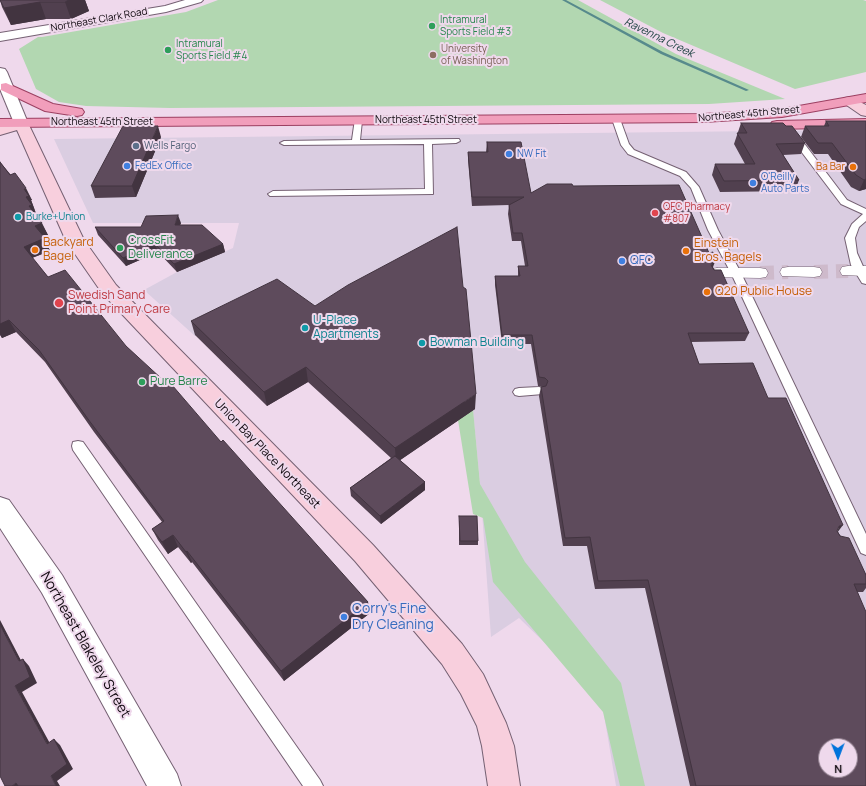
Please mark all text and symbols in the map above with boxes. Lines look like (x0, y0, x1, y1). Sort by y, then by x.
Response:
street label: Northeast Clark Road (50, 6, 148, 34)
place label: Intramural Sports Field #3 (440, 14, 511, 38)
water label: Ravenna Creek (622, 15, 696, 61)
marker: Intramural Sports Field #3 (427, 21, 437, 31)
place label: Intramural Sports Field #4 (176, 38, 247, 62)
place label: University of Washington (441, 43, 508, 66)
marker: Intramural Sports Field #4 (163, 45, 173, 55)
marker: University of Washington (428, 50, 438, 60)
street label: Northeast 45th Street (698, 104, 800, 124)
street label: Northeast 45th Street (375, 114, 477, 126)
street label: Northeast 45th Street (51, 116, 153, 128)
place label: Wells Fargo (144, 140, 196, 152)
marker: Wells Fargo (131, 141, 141, 151)
place label: NW Fit (517, 148, 547, 160)
marker: NW Fit (504, 149, 514, 159)
place label: FedEx Office (135, 160, 192, 172)
marker: FedEx Office (122, 161, 132, 171)
place label: Ba Bar (816, 161, 845, 173)
marker: Ba Bar (848, 162, 858, 172)
place label: O'Reilly Auto Parts (761, 171, 809, 194)
marker: O'Reilly Auto Parts (748, 178, 758, 188)
place label: QFC Pharmacy #807 (663, 201, 730, 224)
marker: QFC Pharmacy #807 (650, 208, 660, 218)
place label: Burke+Union (26, 211, 85, 223)
marker: Burke+Union (13, 212, 23, 222)
place label: CrossFit Deliverance (128, 234, 193, 262)
place label: Backyard Bagel (43, 236, 94, 264)
place label: Einstein Bros. Bagels (694, 237, 762, 265)
marker: CrossFit Deliverance (115, 243, 125, 253)
marker: Backyard Bagel (30, 245, 40, 255)
marker: Einstein Bros. Bagels (681, 246, 691, 256)
place label: QFC (630, 254, 653, 268)
marker: QFC (617, 256, 627, 266)
place label: Q20 Public House (715, 285, 812, 299)
marker: Q20 Public House (702, 287, 712, 297)
place label: Swedish Sand Point Primary Care (68, 289, 170, 317)
marker: Swedish Sand Point Primary Care (53, 297, 65, 309)
place label: U-Place Apartments (313, 314, 379, 342)
marker: U-Place Apartments (300, 323, 310, 333)
place label: Bowman Building (430, 336, 524, 350)
marker: Bowman Building (417, 338, 427, 348)
place label: Pure Barre (150, 375, 208, 389)
marker: Pure Barre (137, 377, 147, 387)
street label: Union Bay Place Northeast (211, 396, 323, 512)
street label: Northeast Blakeley Street (36, 569, 134, 721)
place label: Corry's Fine Dry Cleaning (352, 601, 434, 634)
marker: Corry's Fine Dry Cleaning (339, 612, 349, 622)
north arrow (818, 738, 858, 778)
text: N (834, 762, 842, 777)

